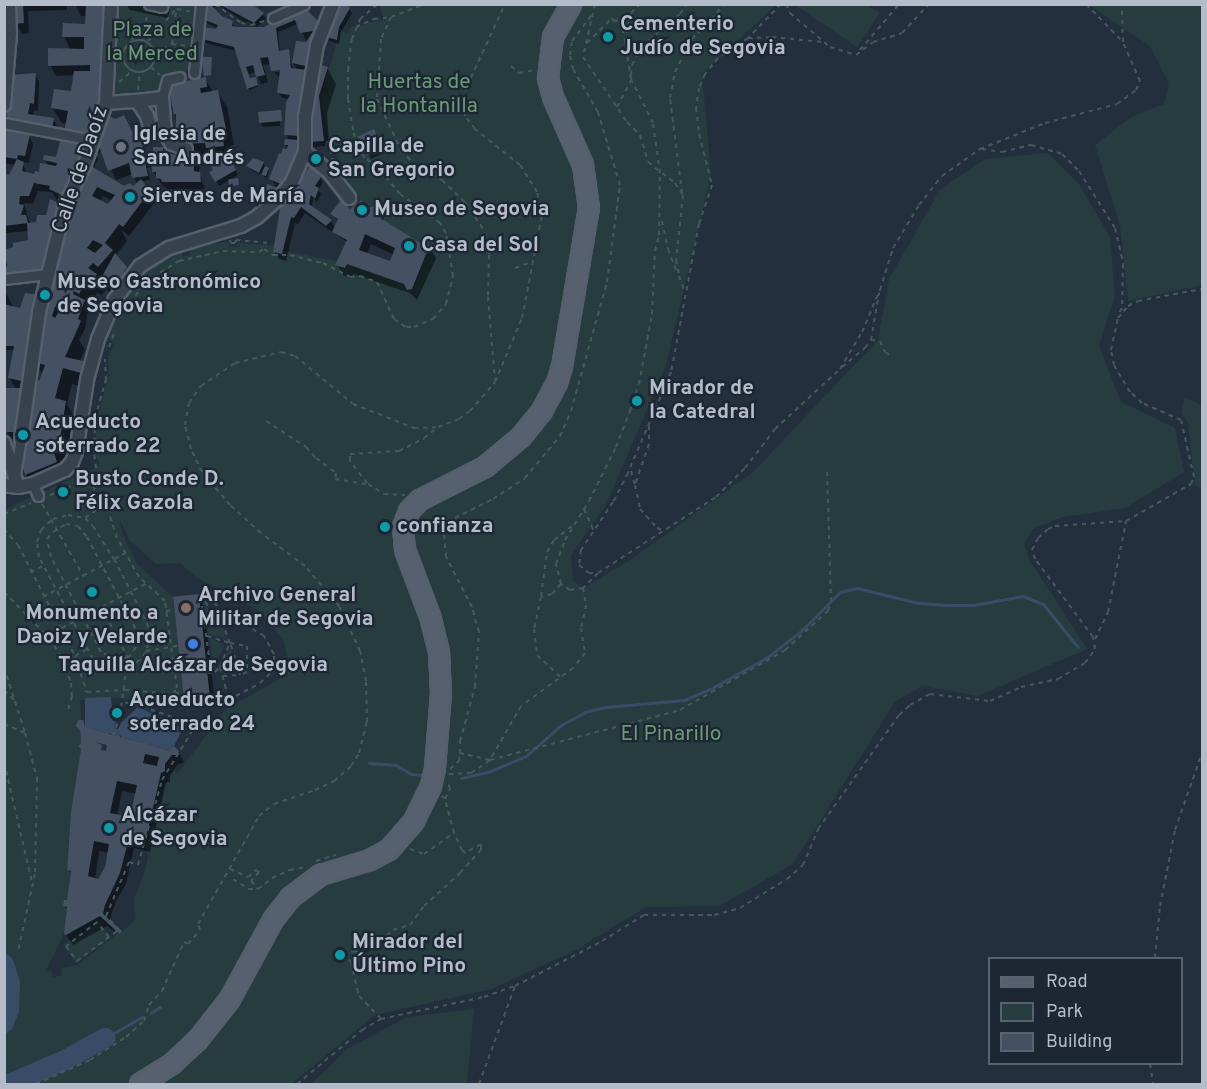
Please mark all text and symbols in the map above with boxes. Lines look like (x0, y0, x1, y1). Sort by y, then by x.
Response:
place label: Cementerio Judío de Segovia (620, 12, 786, 62)
park label: Plaza de la Merced (106, 18, 198, 68)
marker: Cementerio Judío de Segovia (601, 30, 615, 44)
park label: Huertas de la Hontanilla (360, 70, 478, 120)
street label: Calle de Daoíz (47, 103, 115, 237)
place label: Iglesia de San Andrés (133, 122, 245, 172)
place label: Capilla de San Gregorio (328, 134, 455, 184)
marker: Iglesia de San Andrés (114, 140, 128, 154)
marker: Capilla de San Gregorio (309, 152, 323, 166)
place label: Siervas de María (142, 184, 304, 210)
marker: Siervas de María (123, 190, 137, 204)
place label: Museo de Segovia (374, 197, 549, 223)
marker: Museo de Segovia (355, 203, 369, 217)
place label: Casa del Sol (421, 233, 539, 259)
marker: Casa del Sol (402, 239, 416, 253)
place label: Museo Gastronómico de Segovia (57, 270, 261, 320)
marker: Museo Gastronómico de Segovia (38, 288, 52, 302)
place label: Mirador de la Catedral (649, 376, 755, 426)
marker: Mirador de la Catedral (630, 394, 644, 408)
place label: Acueducto soterrado 22 (35, 410, 160, 460)
marker: Acueducto soterrado 22 (16, 428, 30, 442)
place label: Busto Conde D. Félix Gazola (75, 467, 224, 517)
marker: Busto Conde D. Félix Gazola (56, 485, 70, 499)
place label: confianza (397, 514, 493, 540)
marker: confianza (378, 520, 392, 534)
place label: Archivo General Militar de Segovia (198, 583, 373, 633)
marker: Monumento a Daoiz y Velarde (85, 585, 99, 599)
place label: Monumento a Daoiz y Velarde (16, 601, 168, 651)
marker: Archivo General Militar de Segovia (179, 601, 193, 615)
marker: Taquilla Alcázar de Segovia (186, 637, 200, 651)
place label: Taquilla Alcázar de Segovia (58, 653, 328, 679)
place label: Acueducto soterrado 24 (129, 688, 255, 738)
marker: Acueducto soterrado 24 (110, 706, 124, 720)
park label: El Pinarillo (621, 722, 721, 748)
place label: Alcázar de Segovia (121, 803, 228, 853)
marker: Alcázar de Segovia (102, 821, 116, 835)
place label: Mirador del Último Pino (352, 930, 466, 980)
marker: Mirador del Último Pino (333, 948, 347, 962)
legend (988, 957, 1183, 1065)
text: Road (1046, 971, 1088, 994)
text: Park (1046, 1001, 1083, 1024)
text: Building (1046, 1031, 1112, 1054)

